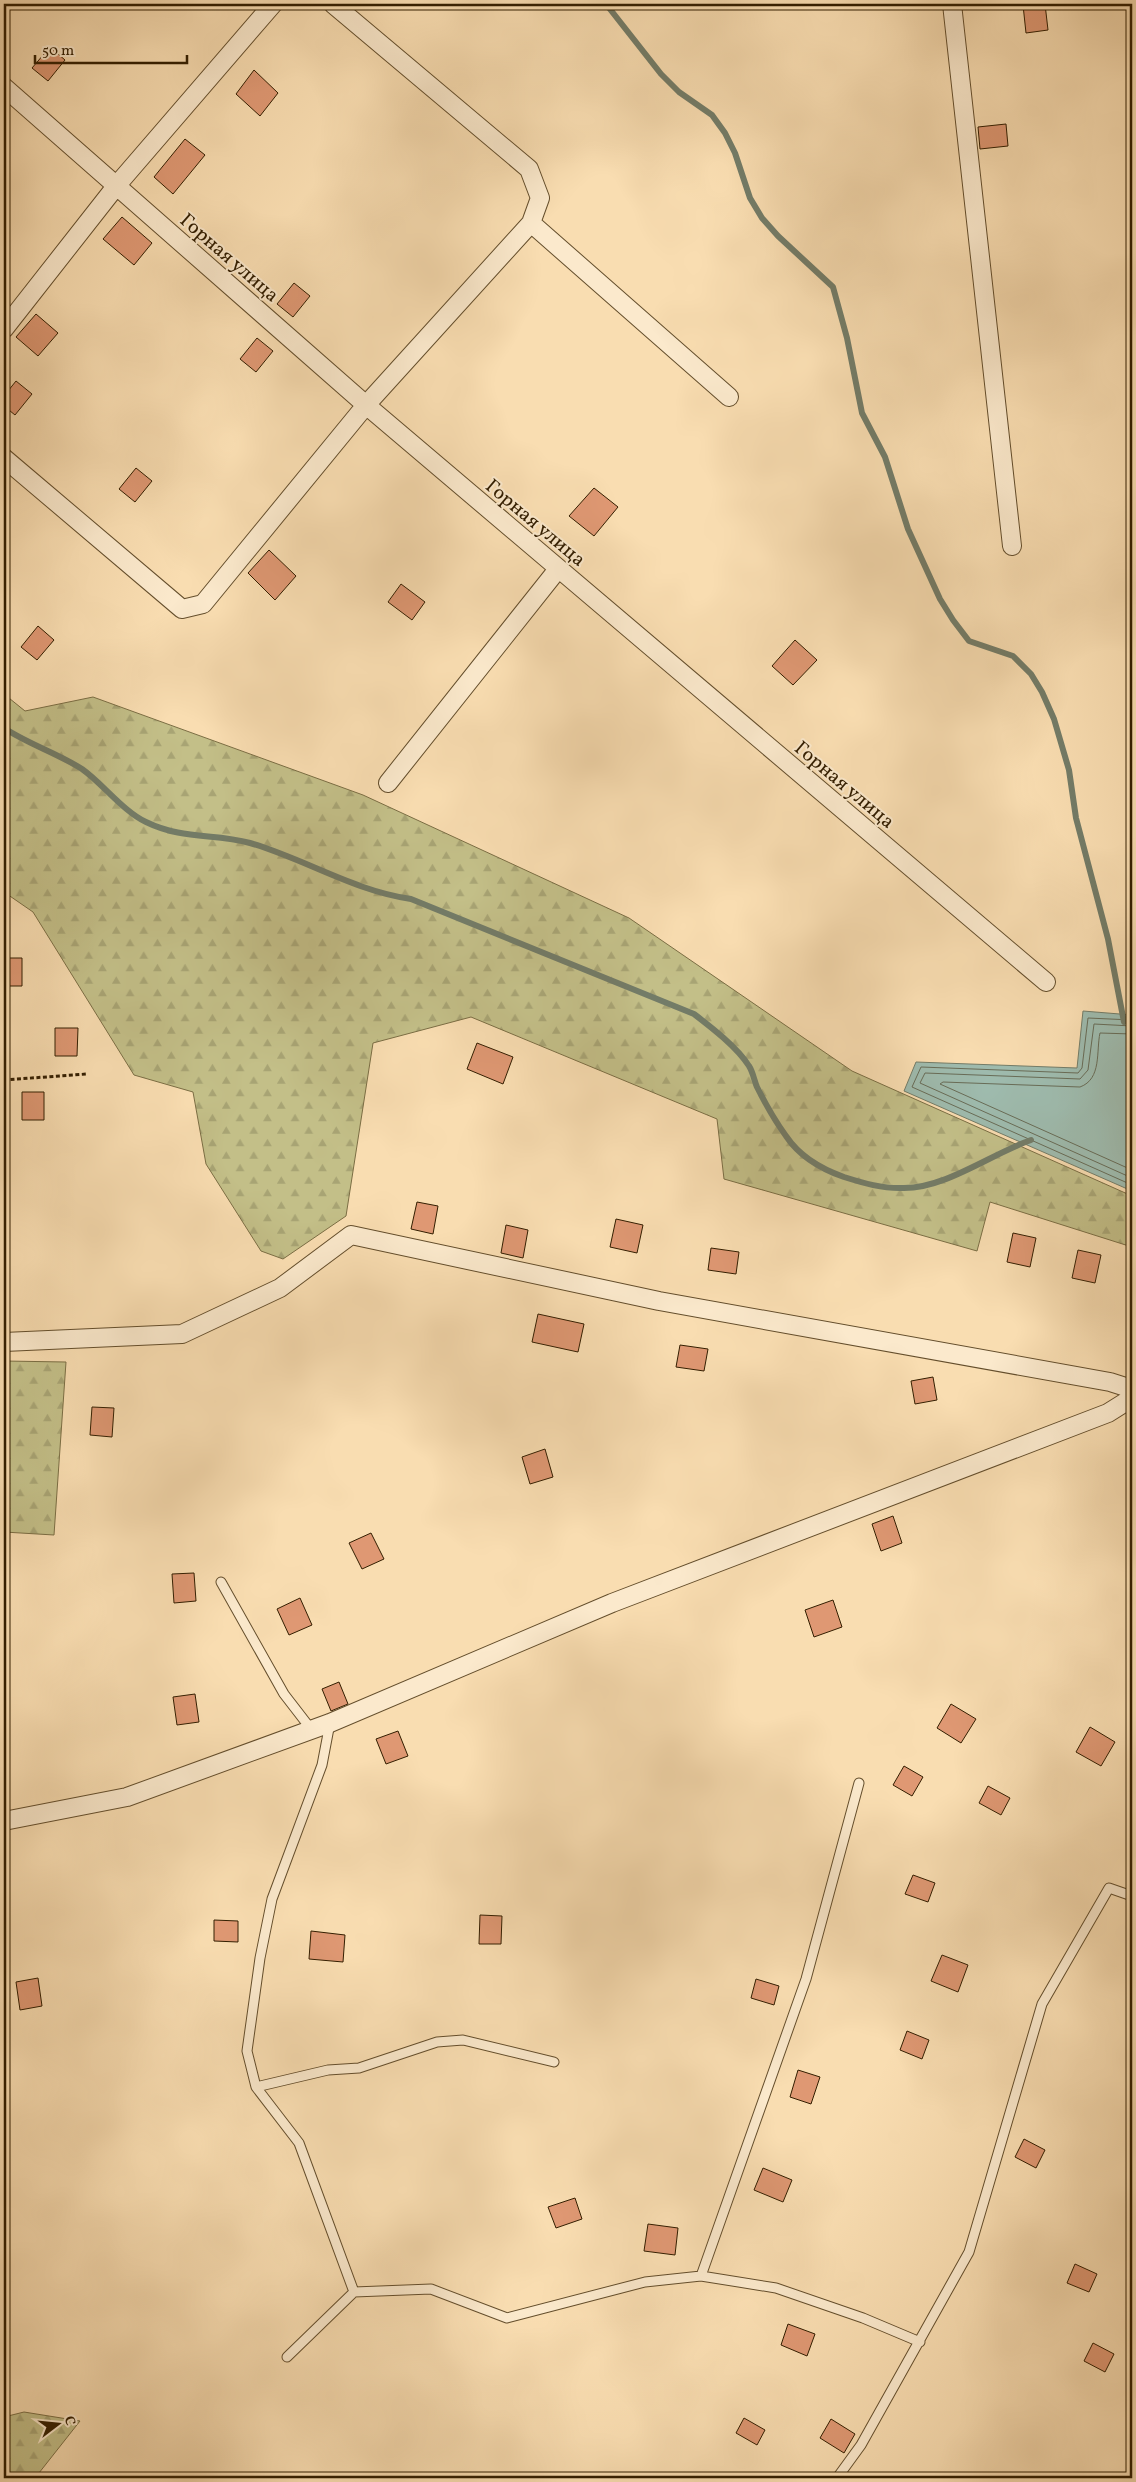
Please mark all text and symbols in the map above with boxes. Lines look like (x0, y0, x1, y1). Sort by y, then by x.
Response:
scale bar (35, 32, 188, 64)
text: 50 m (42, 41, 74, 62)
street label: Горная улица (173, 207, 285, 310)
street label: Горная улица (478, 473, 591, 574)
street label: Горная улица (787, 735, 900, 836)
north arrow (32, 2400, 82, 2450)
text: С (59, 2414, 79, 2428)

